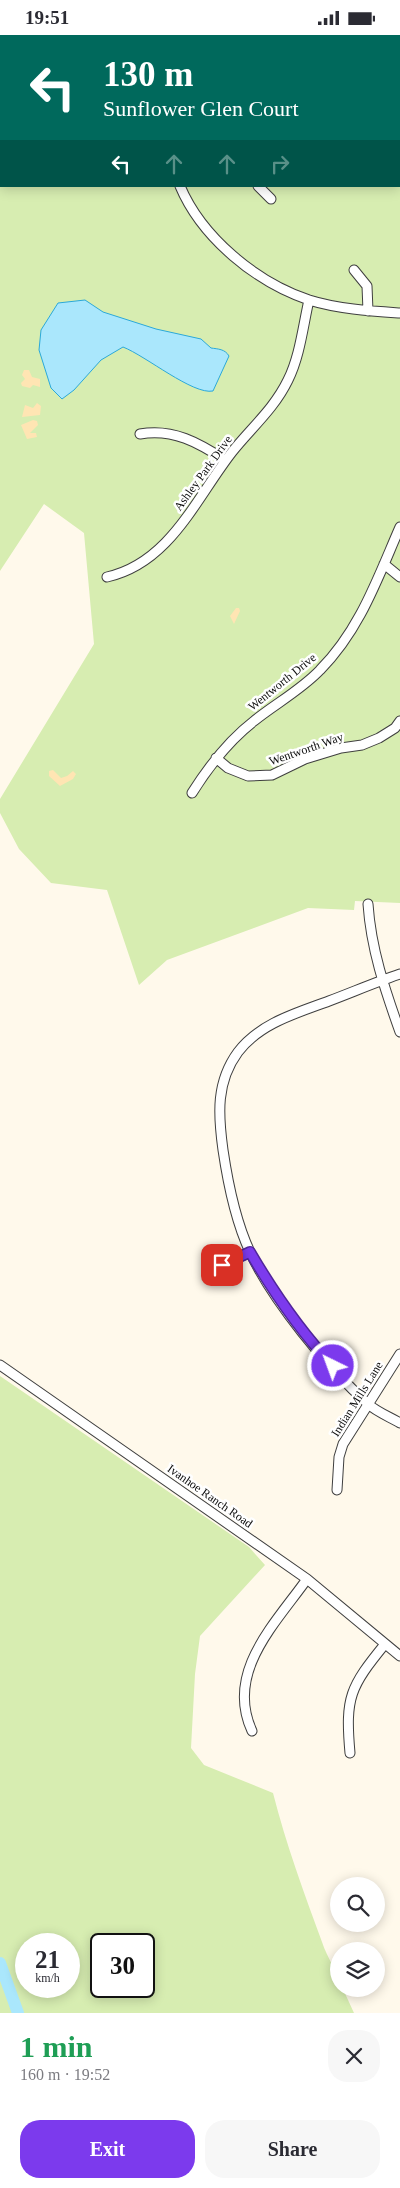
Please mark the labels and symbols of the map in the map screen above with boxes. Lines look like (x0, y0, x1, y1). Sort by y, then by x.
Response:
street label: Ashley Park Drive (171, 433, 235, 513)
street label: Wentworth Drive (245, 650, 319, 714)
street label: Wentworth Way (267, 730, 345, 768)
pin (201, 1244, 243, 1286)
position arrow (306, 1339, 358, 1391)
street label: Indian Mills Lane (328, 1359, 386, 1439)
street label: Ivanhoe Ranch Road (165, 1461, 255, 1531)
speed limit sign: 30 (90, 1933, 155, 1998)

